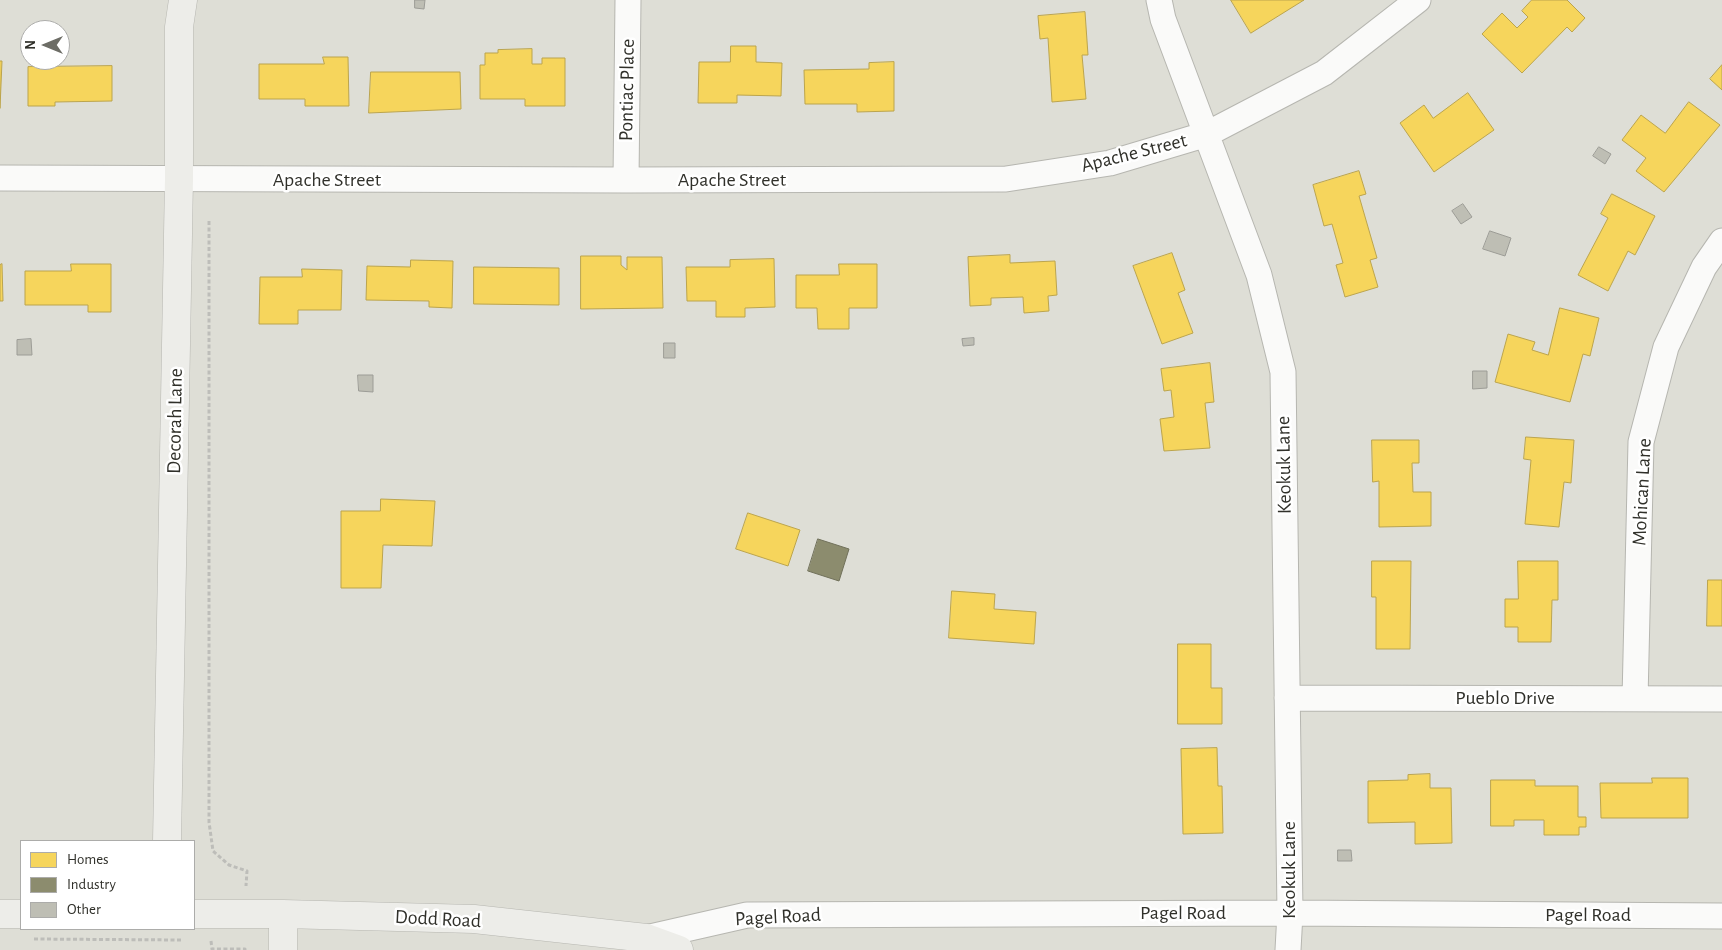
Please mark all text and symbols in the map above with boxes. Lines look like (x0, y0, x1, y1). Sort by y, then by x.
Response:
north arrow (20, 20, 70, 70)
street label: Pontiac Place (614, 39, 640, 141)
text: N (24, 40, 38, 50)
street label: Apache Street (1079, 128, 1189, 178)
street label: Apache Street (273, 168, 381, 192)
street label: Apache Street (678, 168, 786, 192)
street label: Decorah Lane (162, 368, 188, 474)
street label: Keokuk Lane (1271, 416, 1297, 514)
street label: Mohican Lane (1627, 438, 1657, 546)
street label: Pueblo Drive (1455, 686, 1555, 710)
street label: Keokuk Lane (1277, 821, 1301, 919)
legend (20, 840, 195, 930)
text: Homes (67, 852, 109, 867)
text: Industry (67, 877, 116, 892)
street label: Pagel Road (1140, 901, 1226, 925)
text: Other (67, 902, 101, 917)
street label: Pagel Road (734, 903, 822, 931)
street label: Pagel Road (1545, 903, 1631, 927)
street label: Dodd Road (394, 905, 482, 933)

